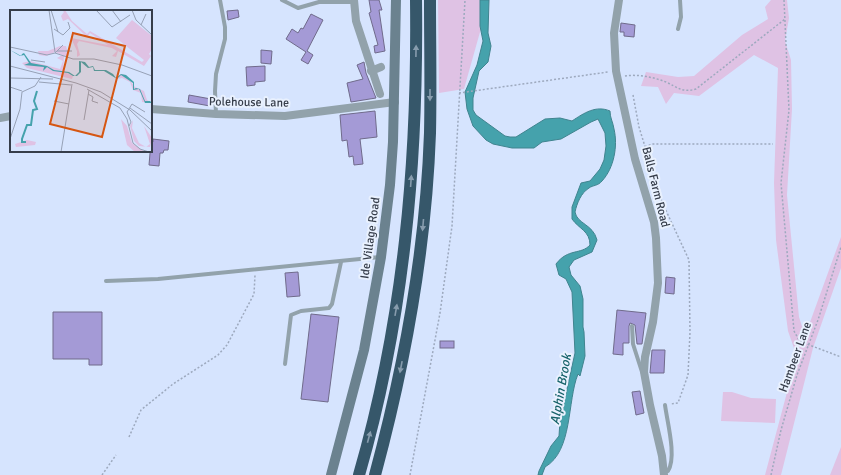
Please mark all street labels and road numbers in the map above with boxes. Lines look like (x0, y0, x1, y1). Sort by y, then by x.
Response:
street label: Polehouse Lane (209, 94, 289, 111)
street label: Balls Farm Road (638, 145, 673, 229)
street label: Ide Village Road (357, 196, 384, 280)
street label: Hambeer Lane (776, 320, 815, 394)

